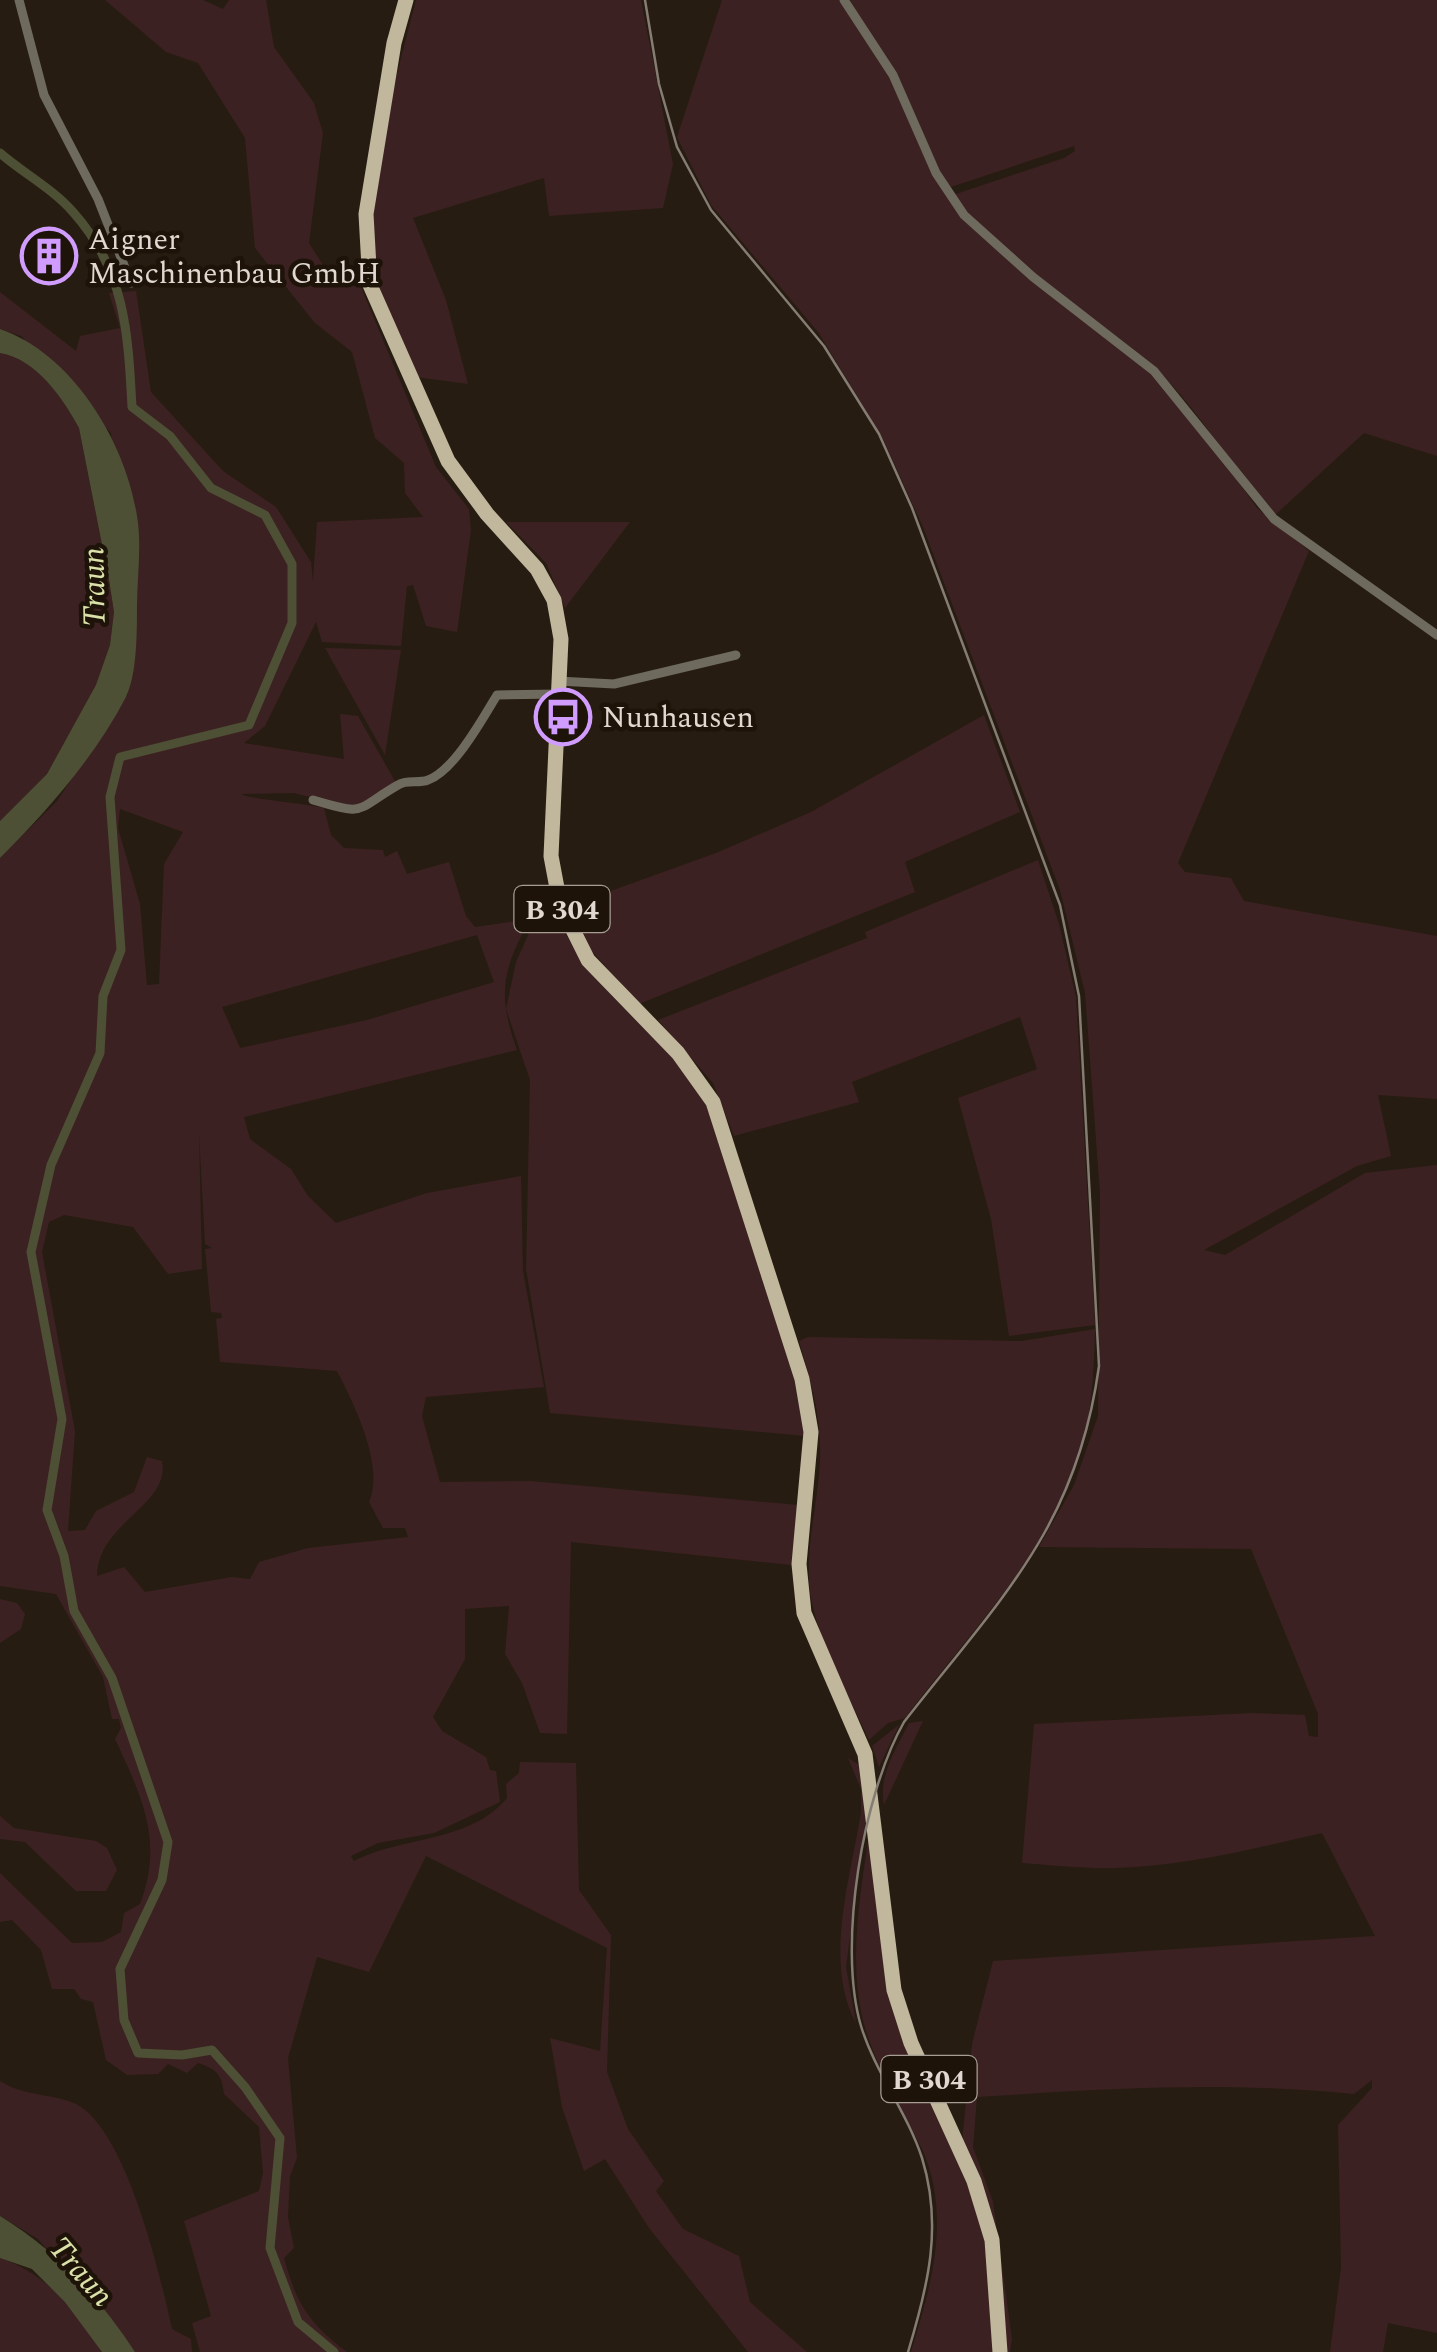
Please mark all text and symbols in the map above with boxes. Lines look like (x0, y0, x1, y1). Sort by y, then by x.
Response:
place label: Aigner Maschinenbau GmbH (88, 217, 380, 297)
building icon: Aigner Maschinenbau GmbH (19, 226, 79, 286)
water label: Traun (69, 547, 120, 627)
bus stop icon: Nunhausen (533, 687, 593, 747)
place label: Nunhausen (602, 695, 754, 741)
road number: B 304 (514, 886, 610, 932)
road number: B 304 (882, 2056, 976, 2102)
water label: Traun (36, 2226, 126, 2318)

